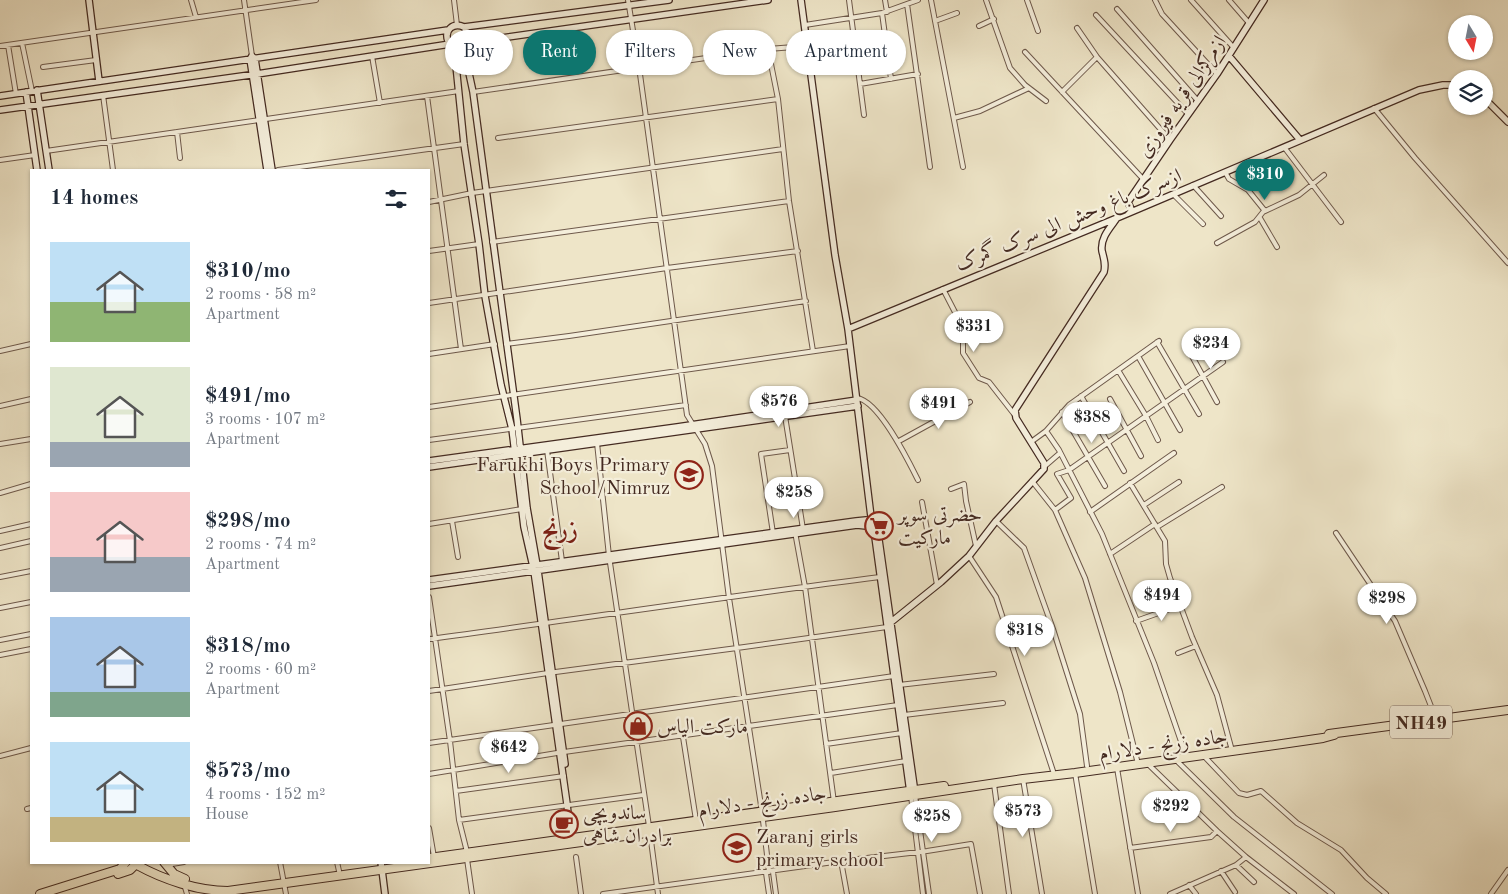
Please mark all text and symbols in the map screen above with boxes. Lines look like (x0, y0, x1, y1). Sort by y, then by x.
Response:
north arrow (1448, 15, 1492, 60)
map controls (1448, 15, 1493, 115)
chip: Buy (445, 30, 513, 75)
chip: Rent (523, 30, 596, 75)
chip: Filters (606, 30, 693, 75)
chip: New (703, 30, 776, 75)
chip: Apartment (786, 30, 906, 75)
street label: ازمرکزالی قریه فیروزی (1133, 31, 1232, 163)
button: layers (1448, 70, 1493, 115)
pin: $310 (1235, 158, 1295, 201)
street label: ازسرک باغ وحش الی سرک گمرک (951, 162, 1187, 281)
text: $310 (1246, 167, 1284, 183)
icon: filters (382, 185, 410, 213)
text: 14 homes (50, 188, 138, 209)
text: $310/mo (205, 261, 291, 282)
icon: home (90, 262, 150, 322)
text: 2 rooms · 58 m² (205, 287, 316, 303)
text: Apartment (205, 307, 280, 323)
pin: $331 (944, 310, 1004, 353)
text: $331 (955, 319, 993, 335)
pin: $234 (1181, 328, 1241, 370)
text: $234 (1192, 336, 1230, 352)
text: $491/mo (205, 386, 291, 407)
pin: $576 (749, 386, 809, 428)
icon: home (90, 387, 150, 447)
pin: $491 (909, 388, 969, 430)
text: $576 (760, 394, 798, 410)
text: $491 (920, 396, 958, 412)
pin: $388 (1062, 402, 1122, 444)
text: $388 (1073, 410, 1111, 426)
text: 3 rooms · 107 m² (205, 412, 325, 428)
text: Apartment (205, 432, 280, 448)
place label: Farukhi Boys Primary School/Nimruz (476, 456, 670, 499)
school or university icon: Farukhi Boys Primary School/Nimruz (674, 460, 704, 490)
pin: $258 (764, 476, 824, 519)
text: $258 (775, 485, 813, 501)
place label: حضرتی سوپر مارکیت (896, 506, 982, 549)
text: $298/mo (205, 511, 291, 532)
supermarket icon: حضرتی سوپر مارکیت (864, 511, 894, 541)
icon: home (90, 512, 150, 572)
district label: زرنج (542, 517, 578, 550)
text: 2 rooms · 74 m² (205, 537, 316, 553)
text: Apartment (205, 557, 280, 573)
pin: $494 (1132, 580, 1192, 622)
pin: $298 (1357, 582, 1417, 625)
text: $494 (1143, 588, 1181, 604)
text: $298 (1368, 591, 1406, 607)
pin: $318 (995, 614, 1055, 657)
text: $318 (1006, 623, 1044, 639)
text: $318/mo (205, 636, 291, 657)
icon: home (90, 637, 150, 697)
text: 2 rooms · 60 m² (205, 662, 316, 678)
text: Apartment (205, 682, 280, 698)
road number: NH49 (1390, 706, 1452, 739)
shop icon: مارکت الیاس (623, 711, 653, 741)
place label: مارکت الیاس (657, 717, 748, 738)
street label: جاده زرنج - دلارام (1098, 727, 1230, 771)
pin: $642 (479, 732, 539, 774)
text: $642 (490, 740, 528, 756)
text: $573/mo (205, 761, 291, 782)
icon: home (90, 762, 150, 822)
street label: جاده زرنج - دلارام (697, 784, 829, 828)
text: 4 rooms · 152 m² (205, 787, 325, 803)
pin: $292 (1141, 790, 1201, 833)
pin: $573 (993, 796, 1053, 838)
text: $292 (1152, 799, 1190, 815)
pin: $258 (902, 800, 962, 843)
place label: ساندویچی برادران شاهی (583, 804, 672, 847)
text: $573 (1004, 804, 1042, 820)
text: House (205, 807, 248, 823)
cafe icon: ساندویچی برادران شاهی (549, 809, 579, 839)
text: $258 (913, 809, 951, 825)
place label: Zaranj girls primary school (756, 828, 884, 871)
school or university icon: Zaranj girls primary school (722, 833, 752, 863)

